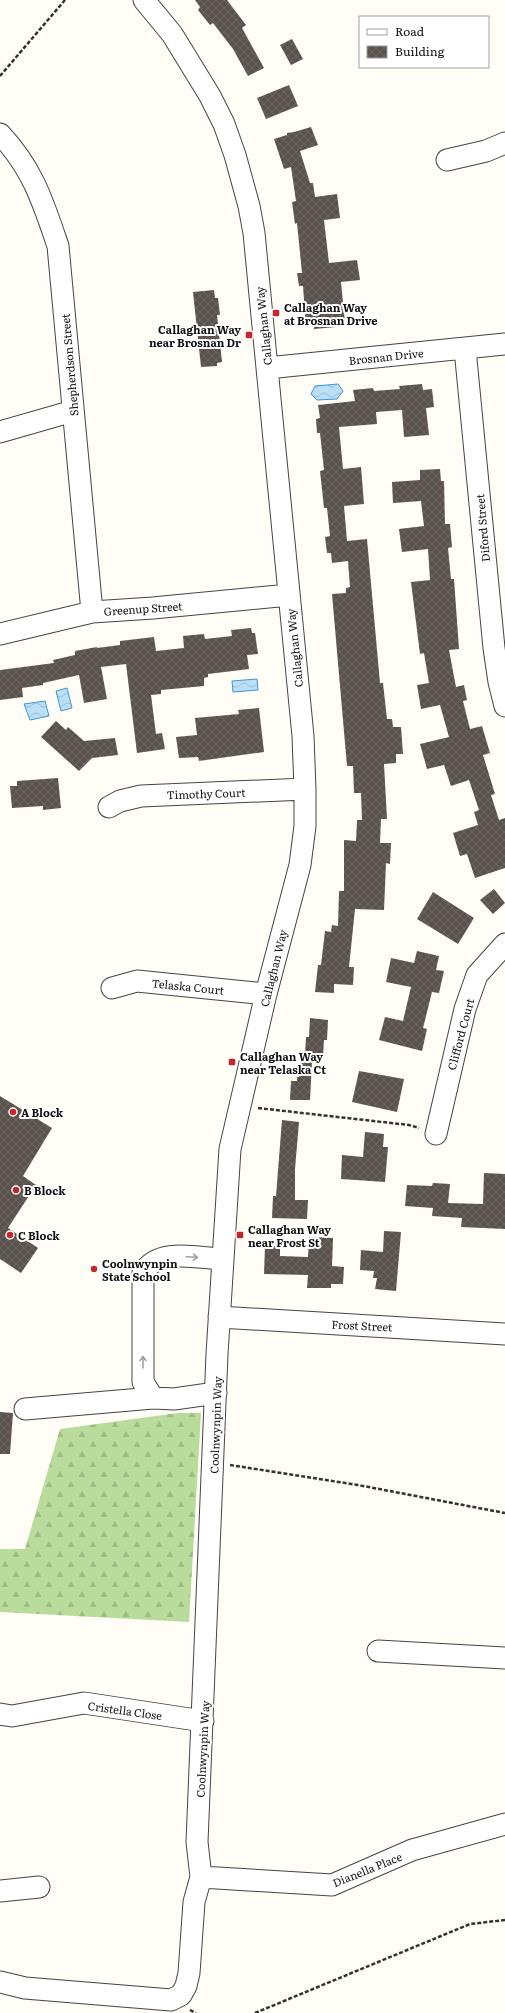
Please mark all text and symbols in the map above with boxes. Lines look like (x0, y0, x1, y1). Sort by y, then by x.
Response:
legend (359, 16, 489, 68)
text: Road (395, 22, 425, 40)
text: Building (395, 42, 445, 60)
street label: Callaghan Way (251, 285, 275, 366)
place label: Callaghan Way at Brosnan Drive (284, 299, 378, 328)
marker: Callaghan Way at Brosnan Drive (271, 308, 281, 318)
street label: Shepherdson Street (56, 312, 81, 417)
place label: Callaghan Way near Brosnan Dr (149, 321, 241, 350)
marker: Callaghan Way near Brosnan Dr (244, 330, 254, 340)
street label: Brosnan Drive (348, 344, 424, 368)
street label: Diford Street (471, 493, 493, 563)
street label: Greenup Street (103, 597, 184, 619)
street label: Callaghan Way (282, 607, 306, 688)
street label: Timothy Court (166, 784, 246, 802)
street label: Callaghan Way (256, 927, 290, 1008)
street label: Telaska Court (151, 974, 226, 998)
street label: Clifford Court (443, 996, 477, 1072)
place label: Callaghan Way near Telaska Ct (240, 1048, 326, 1077)
marker: Callaghan Way near Telaska Ct (227, 1057, 237, 1067)
place label: A Block (21, 1104, 64, 1120)
marker: A Block (8, 1107, 18, 1117)
place label: B Block (24, 1182, 66, 1198)
marker: B Block (11, 1185, 21, 1195)
place label: Callaghan Way near Frost St (248, 1221, 331, 1250)
place label: C Block (18, 1227, 60, 1243)
marker: C Block (5, 1230, 15, 1240)
marker: Callaghan Way near Frost St (235, 1230, 245, 1240)
one-way arrow (185, 1254, 198, 1261)
place label: Coolnwynpin State School (102, 1255, 178, 1284)
marker: Coolnwynpin State School (89, 1264, 99, 1274)
street label: Frost Street (331, 1315, 393, 1335)
one-way arrow (139, 1356, 147, 1369)
street label: Coolnwynpin Way (205, 1375, 225, 1474)
street label: Cristella Close (87, 1697, 164, 1723)
street label: Coolnwynpin Way (191, 1699, 213, 1798)
street label: Dianella Place (330, 1848, 404, 1890)

